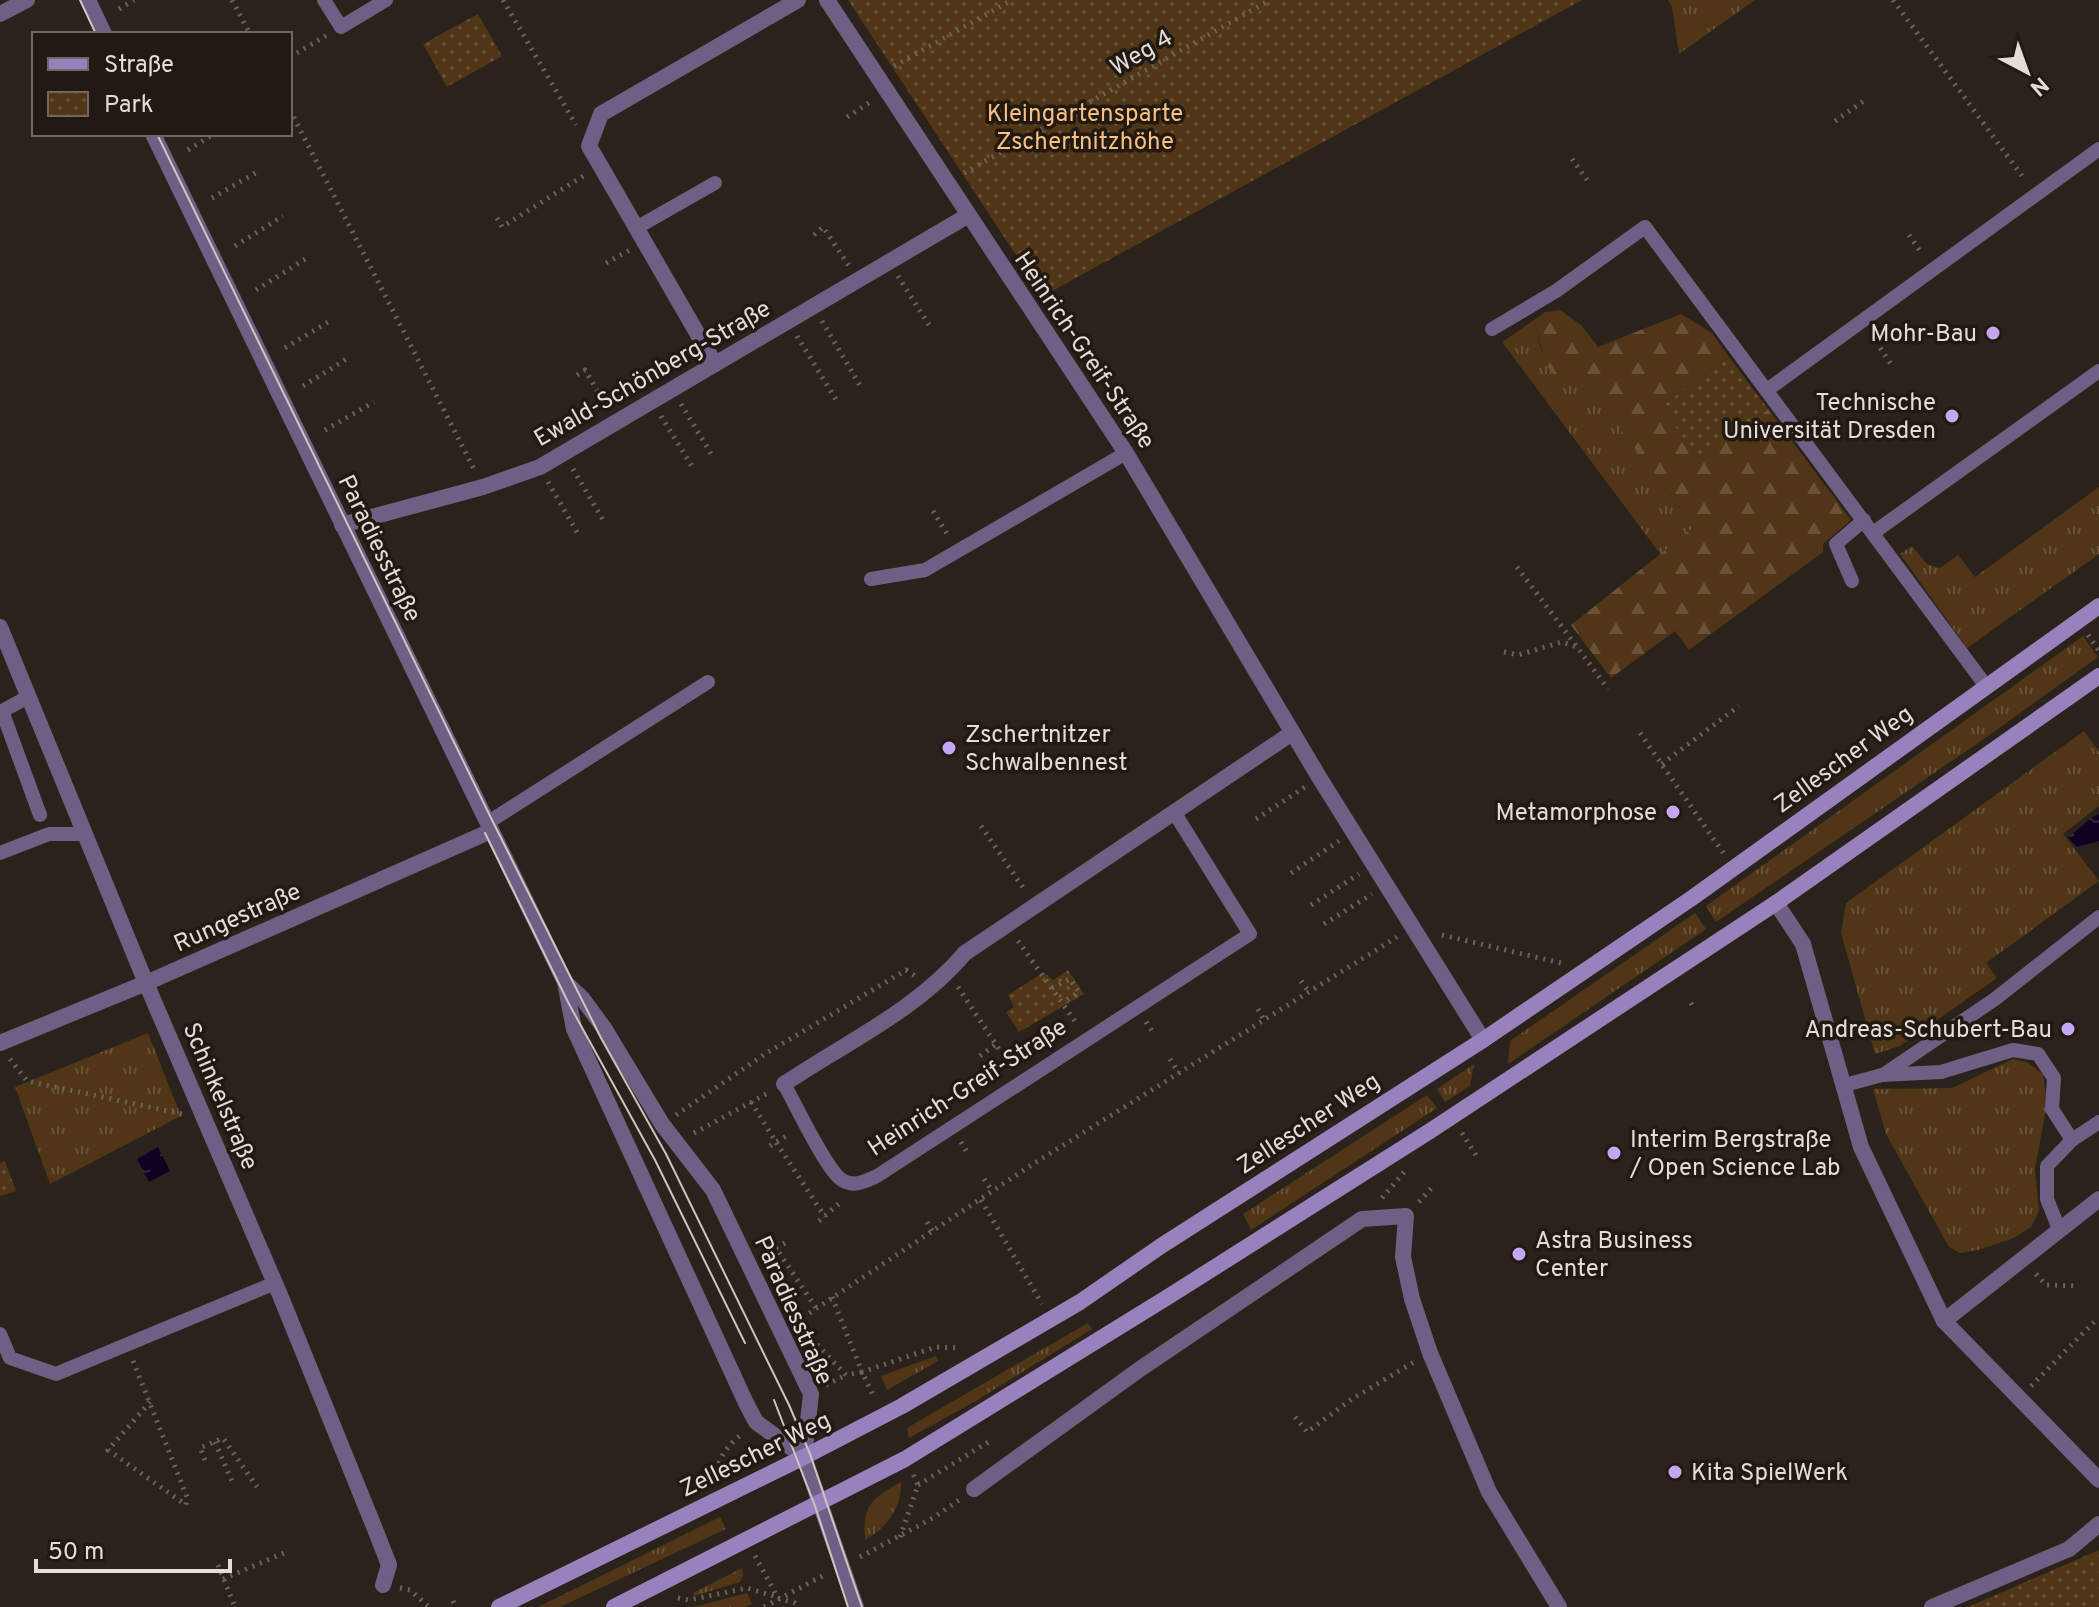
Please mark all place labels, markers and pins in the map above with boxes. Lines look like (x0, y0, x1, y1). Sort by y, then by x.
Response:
place label: Mohr-Bau (1870, 320, 1977, 350)
marker: Mohr-Bau (1984, 324, 2002, 342)
place label: Technische Universität Dresden (1723, 389, 1936, 447)
marker: Technische Universität Dresden (1943, 407, 1961, 425)
place label: Zschertnitzer Schwalbennest (965, 721, 1128, 779)
marker: Zschertnitzer Schwalbennest (940, 739, 958, 757)
place label: Metamorphose (1496, 799, 1657, 829)
marker: Metamorphose (1664, 803, 1682, 821)
place label: Andreas-Schubert-Bau (1805, 1016, 2052, 1046)
marker: Andreas-Schubert-Bau (2059, 1020, 2077, 1038)
place label: Interim Bergstraße / Open Science Lab (1629, 1126, 1841, 1184)
marker: Interim Bergstraße / Open Science Lab (1605, 1144, 1623, 1162)
place label: Astra Business Center (1535, 1227, 1693, 1285)
marker: Astra Business Center (1510, 1245, 1528, 1263)
place label: Kita SpielWerk (1691, 1459, 1848, 1489)
marker: Kita SpielWerk (1666, 1463, 1684, 1481)

